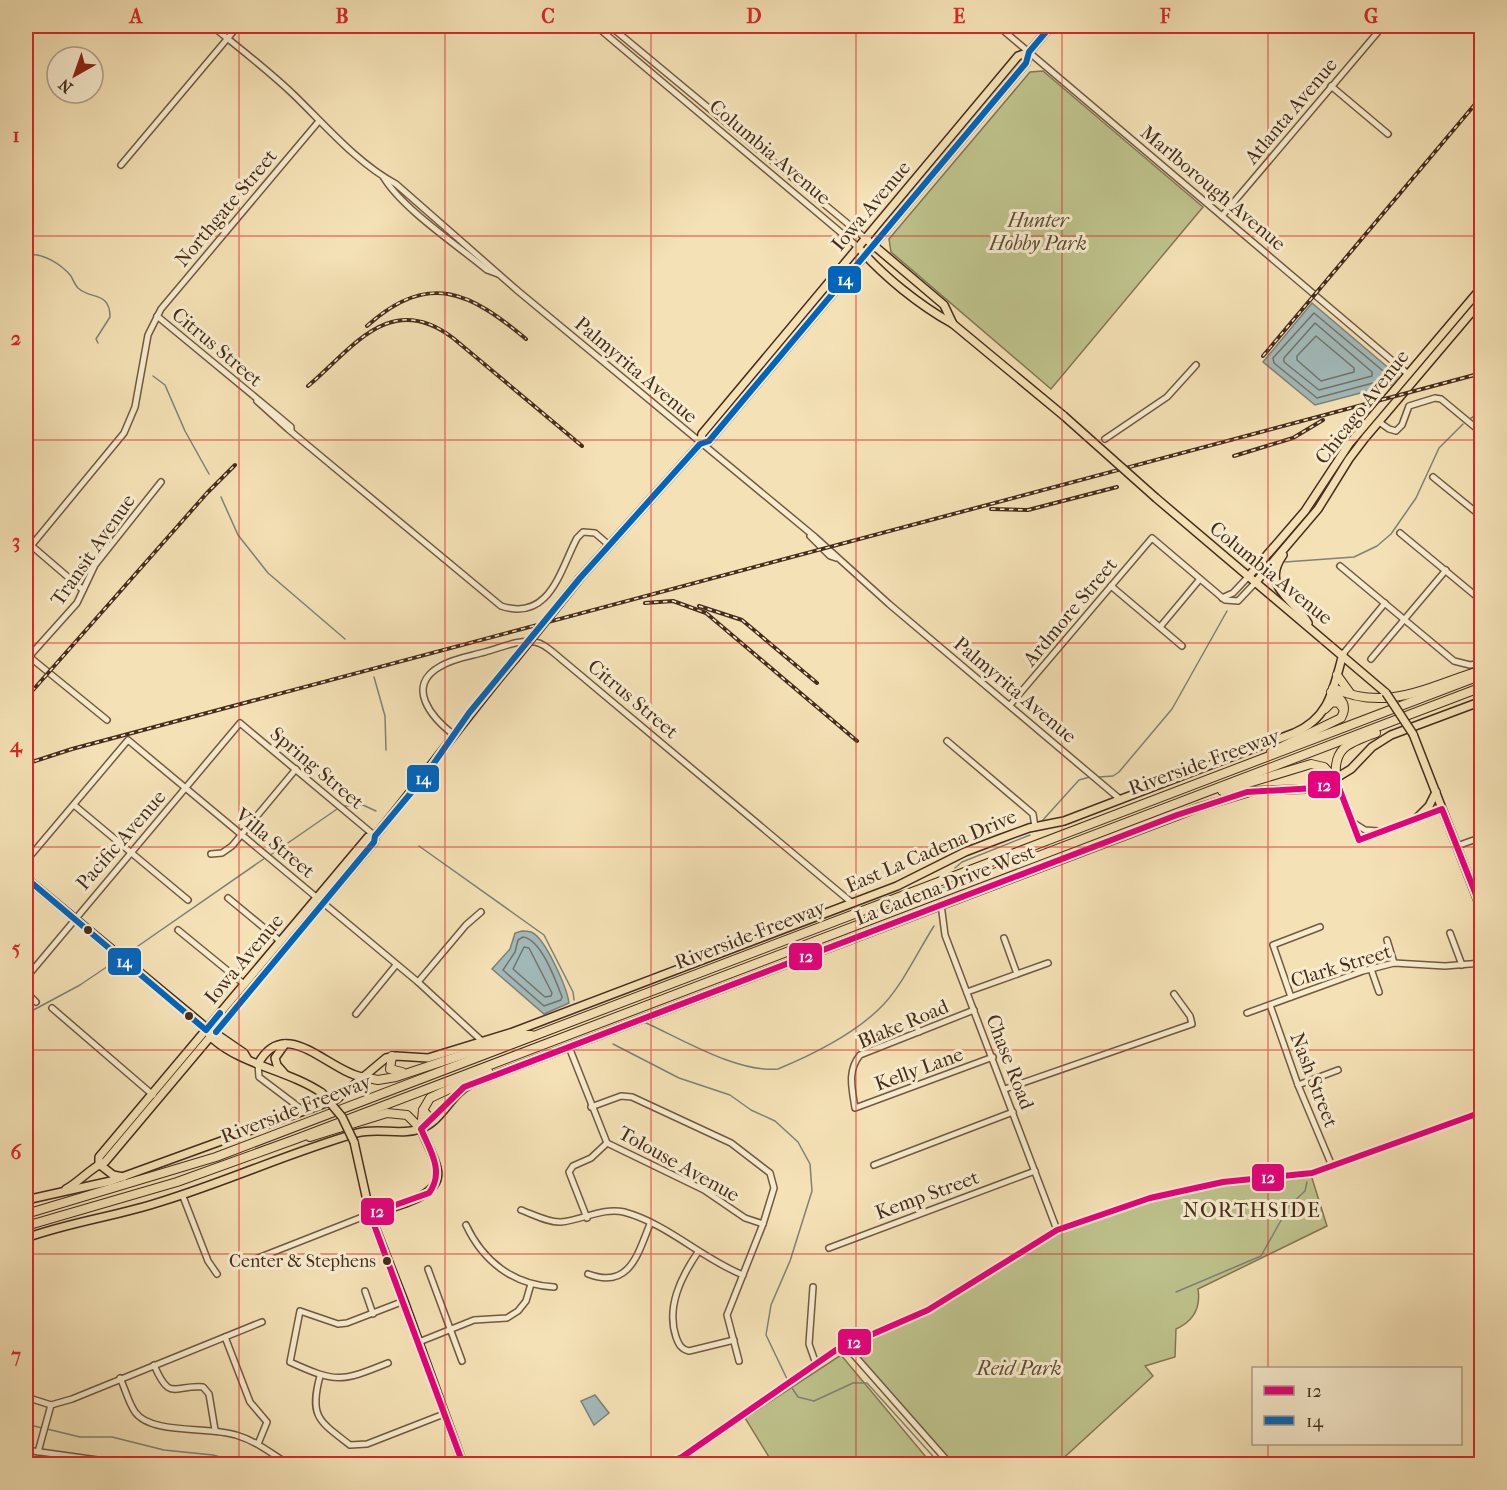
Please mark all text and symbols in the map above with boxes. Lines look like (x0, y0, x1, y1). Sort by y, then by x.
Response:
text: A (128, 5, 144, 28)
text: B (335, 5, 349, 28)
text: C (541, 5, 555, 28)
text: D (746, 5, 762, 28)
text: E (953, 5, 965, 28)
text: F (1159, 5, 1171, 28)
text: G (1364, 5, 1378, 28)
north arrow (45, 45, 105, 105)
street label: Atlanta Avenue (1239, 53, 1342, 169)
text: N (54, 74, 76, 97)
street label: Columbia Avenue (705, 95, 835, 209)
street label: Marlborough Avenue (1136, 121, 1290, 255)
text: 1 (12, 124, 20, 147)
street label: Northgate Street (170, 145, 282, 271)
street label: Iowa Avenue (827, 156, 915, 256)
park label: Hunter Hobby Park (988, 209, 1087, 255)
line badge: 14 (827, 265, 862, 294)
text: 14 (837, 270, 854, 290)
street label: Citrus Street (167, 303, 267, 391)
street label: Palmyrita Avenue (570, 312, 702, 428)
text: 2 (11, 327, 21, 350)
street label: Chicago Avenue (1310, 345, 1414, 469)
street label: Transit Avenue (46, 490, 140, 610)
street label: Columbia Avenue (1205, 517, 1337, 630)
text: 3 (12, 530, 20, 553)
street label: Ardmore Street (1017, 553, 1122, 671)
street label: Palmyrita Avenue (949, 632, 1081, 748)
street label: Citrus Street (583, 655, 683, 743)
street label: Spring Street (266, 722, 368, 814)
street label: Riverside Freeway (1125, 723, 1284, 800)
text: 4 (9, 734, 23, 758)
line badge: 14 (406, 764, 440, 793)
text: 14 (415, 769, 432, 789)
line badge: 12 (1307, 770, 1341, 799)
text: 12 (1317, 776, 1331, 795)
street label: Pacific Avenue (71, 785, 171, 895)
street label: Villa Street (230, 803, 319, 883)
street label: East La Cadena Drive (842, 805, 1020, 897)
street label: La Cadena Drive West (852, 840, 1038, 930)
street label: Riverside Freeway (672, 895, 830, 974)
street label: Iowa Avenue (200, 909, 288, 1009)
unlabelled marker (82, 924, 94, 936)
text: 5 (12, 937, 21, 960)
street label: Clark Street (1288, 940, 1394, 992)
line badge: 12 (788, 942, 823, 971)
line badge: 14 (107, 947, 142, 976)
text: 12 (799, 947, 813, 966)
text: 14 (116, 952, 133, 972)
street label: Blake Road (854, 994, 953, 1053)
unlabelled marker (183, 1010, 195, 1022)
street label: Chase Road (981, 1011, 1039, 1114)
street label: Nash Street (1285, 1029, 1343, 1131)
street label: Kelly Lane (872, 1042, 966, 1096)
street label: Riverside Freeway (218, 1069, 376, 1148)
street label: Tolouse Avenue (615, 1121, 743, 1207)
text: 6 (11, 1141, 23, 1164)
line badge: 12 (1251, 1163, 1285, 1192)
street label: Kemp Street (872, 1166, 982, 1224)
text: 12 (1261, 1168, 1275, 1187)
line badge: 12 (360, 1197, 395, 1226)
district label: NORTHSIDE (1183, 1198, 1321, 1222)
text: 12 (370, 1202, 384, 1221)
place label: Center & Stephens (229, 1251, 376, 1272)
marker: Center & Stephens (381, 1255, 393, 1267)
line badge: 12 (837, 1328, 872, 1356)
text: 12 (847, 1333, 861, 1352)
text: 7 (10, 1344, 21, 1367)
park label: Reid Park (974, 1357, 1062, 1380)
legend (1252, 1367, 1462, 1445)
text: 12 (1306, 1381, 1322, 1402)
text: 14 (1306, 1411, 1323, 1432)

